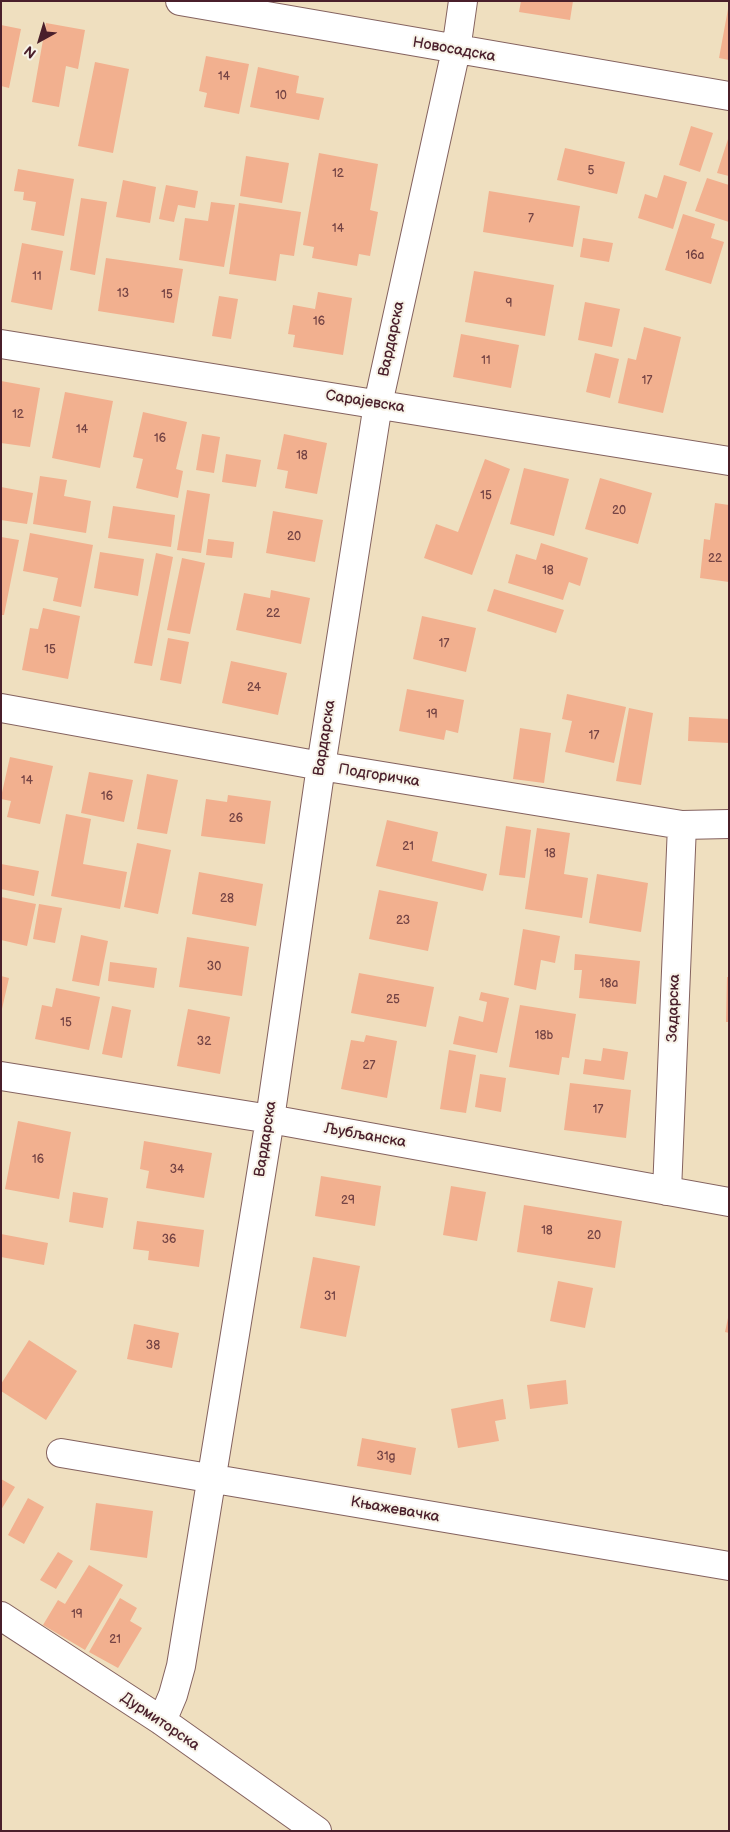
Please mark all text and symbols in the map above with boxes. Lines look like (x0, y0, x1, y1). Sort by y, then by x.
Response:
north arrow (15, 15, 65, 65)
street label: Новосадска (411, 34, 497, 66)
text: N (21, 42, 40, 62)
house number: 14 (218, 70, 230, 84)
house number: 10 (275, 89, 287, 103)
house number: 5 (588, 164, 594, 178)
house number: 12 (332, 167, 344, 181)
house number: 7 (528, 212, 534, 226)
house number: 14 (332, 222, 344, 236)
house number: 16a (686, 249, 704, 263)
house number: 11 (32, 270, 42, 284)
house number: 13 (117, 287, 129, 301)
house number: 15 (161, 288, 173, 302)
house number: 9 (506, 297, 512, 311)
street label: Вардарска (375, 300, 409, 378)
house number: 16 (313, 315, 325, 329)
house number: 11 (481, 354, 491, 368)
house number: 17 (642, 374, 652, 388)
street label: Сарајевска (324, 387, 406, 417)
house number: 12 (12, 408, 24, 422)
house number: 14 (76, 423, 88, 437)
house number: 16 (154, 432, 166, 446)
house number: 18 (296, 449, 308, 463)
house number: 15 (480, 489, 492, 503)
house number: 20 (612, 504, 626, 518)
house number: 20 (287, 530, 301, 544)
house number: 22 (708, 552, 722, 566)
house number: 18 (542, 564, 554, 578)
house number: 22 (266, 607, 280, 621)
house number: 17 (439, 637, 449, 651)
house number: 15 (44, 643, 56, 657)
house number: 24 (247, 681, 261, 695)
street label: Вардарска (310, 699, 340, 777)
house number: 19 (426, 708, 438, 722)
house number: 17 (589, 729, 599, 743)
street label: Подгоричка (337, 761, 421, 791)
house number: 14 (21, 774, 33, 788)
house number: 16 (101, 790, 113, 804)
house number: 26 (229, 812, 243, 826)
house number: 21 (402, 840, 414, 854)
house number: 18 (544, 847, 556, 861)
house number: 28 (220, 892, 234, 906)
house number: 23 (396, 914, 410, 928)
house number: 30 (207, 960, 221, 974)
street label: Задарска (664, 974, 684, 1042)
house number: 18a (600, 977, 618, 991)
house number: 25 (386, 993, 400, 1007)
house number: 15 (60, 1016, 72, 1030)
house number: 18b (535, 1029, 553, 1043)
house number: 32 (197, 1035, 211, 1049)
house number: 27 (363, 1059, 375, 1073)
street label: Вардарска (251, 1100, 281, 1178)
house number: 17 (593, 1103, 603, 1117)
street label: Љубљанска (323, 1120, 407, 1152)
house number: 16 (32, 1153, 44, 1167)
house number: 34 (170, 1163, 184, 1177)
house number: 29 (341, 1194, 355, 1208)
house number: 18 (541, 1224, 553, 1238)
house number: 20 (587, 1229, 601, 1243)
house number: 36 (162, 1233, 176, 1247)
house number: 31 (324, 1290, 336, 1304)
house number: 38 (146, 1339, 160, 1353)
house number: 31g (377, 1450, 395, 1464)
street label: Књажевачка (349, 1493, 441, 1527)
house number: 19 (71, 1608, 83, 1622)
house number: 21 (109, 1633, 121, 1647)
street label: Дурмиторска (117, 1689, 203, 1755)

